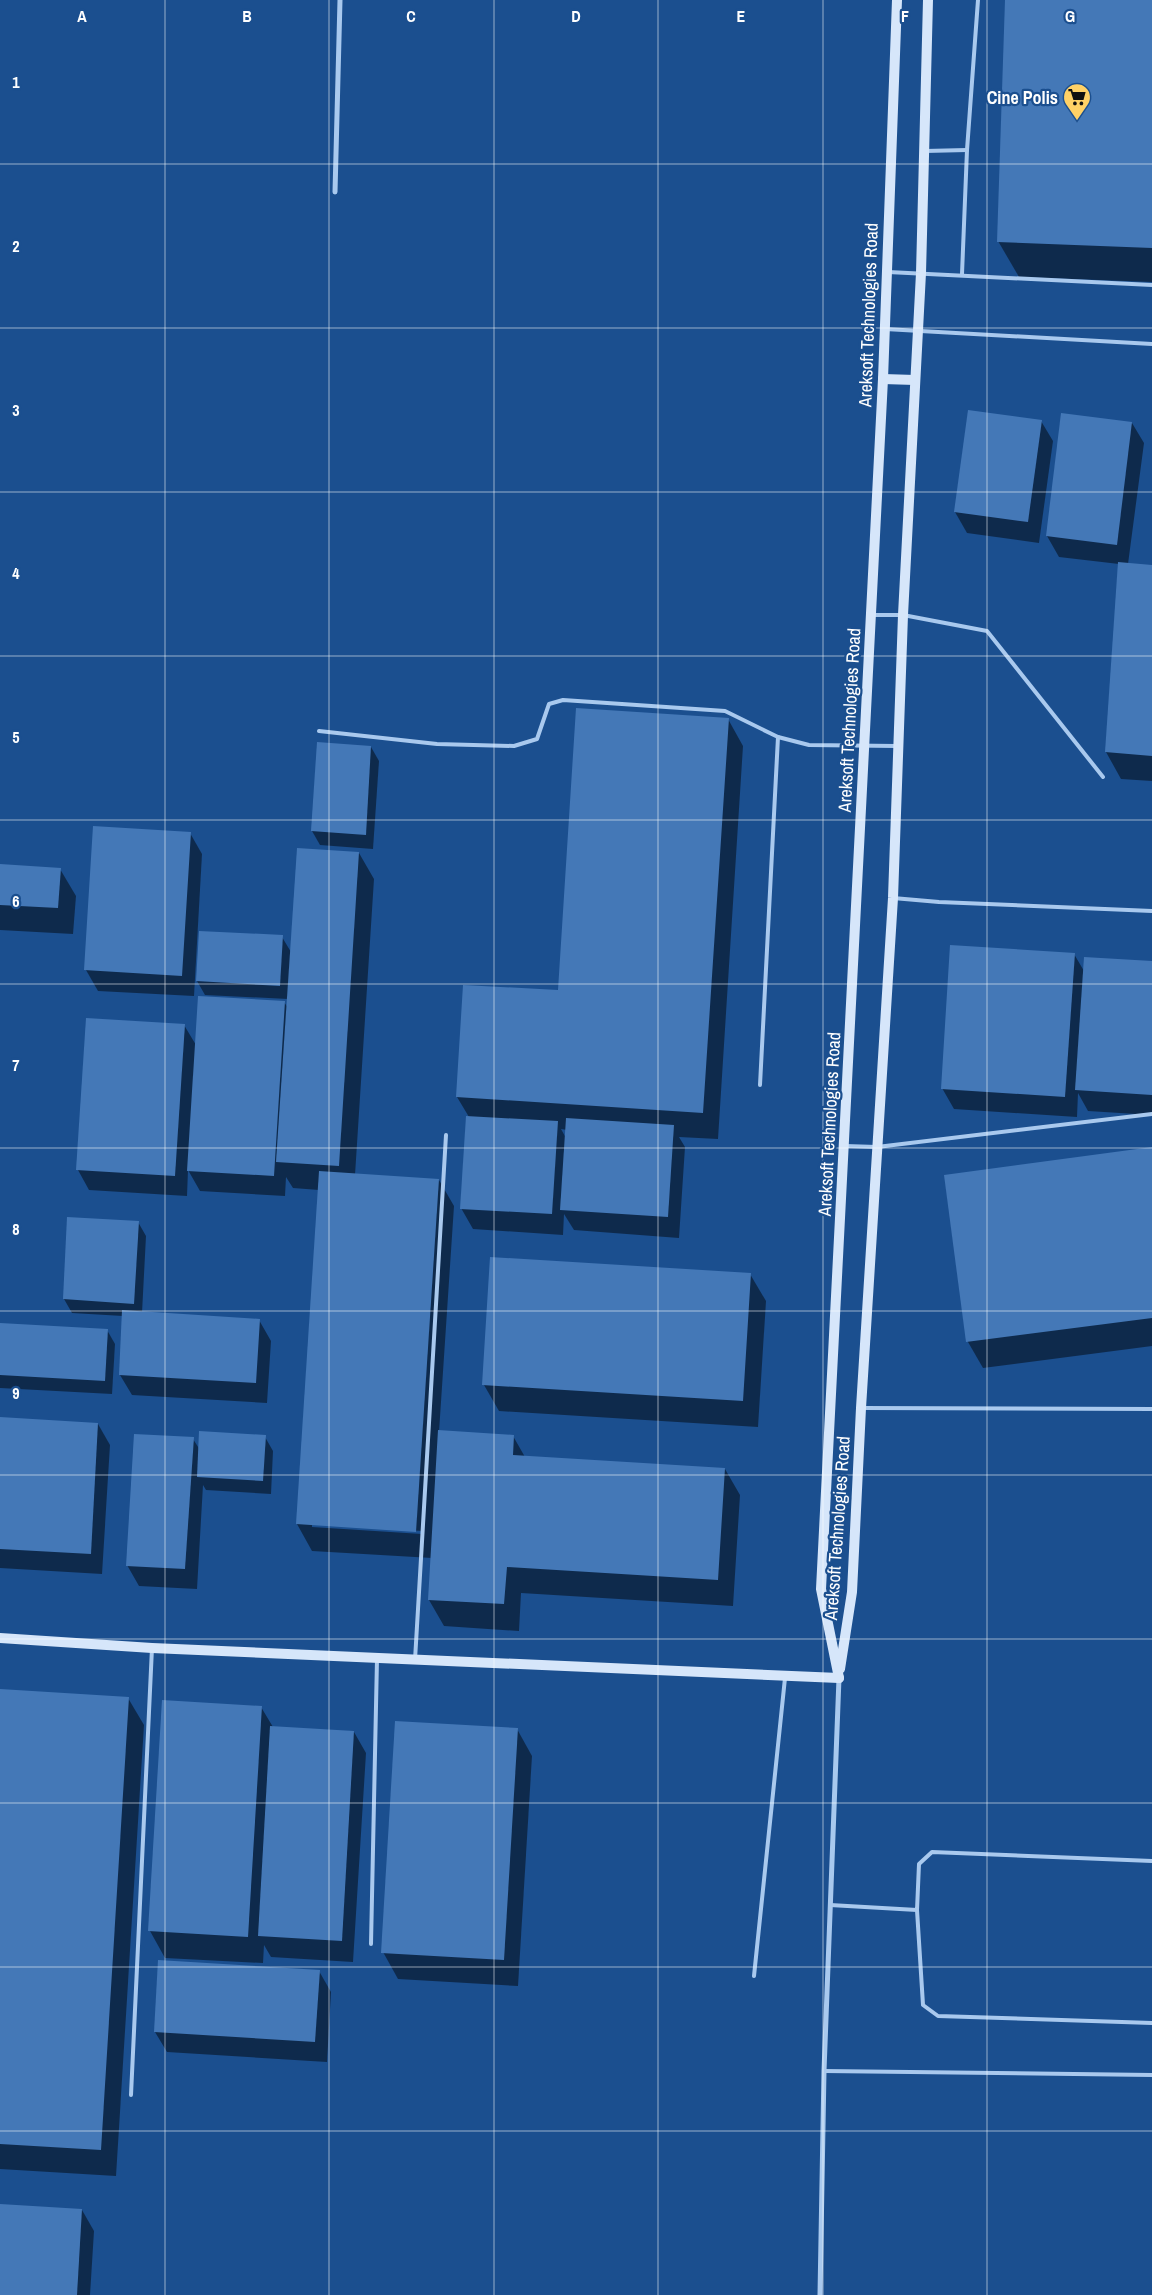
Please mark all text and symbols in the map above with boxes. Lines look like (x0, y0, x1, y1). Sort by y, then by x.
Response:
text: A (77, 5, 87, 27)
text: B (242, 5, 252, 27)
text: C (406, 5, 416, 27)
text: D (571, 5, 581, 27)
text: E (737, 5, 746, 27)
text: F (901, 5, 909, 27)
text: G (1065, 5, 1075, 27)
text: 1 (12, 71, 20, 93)
supermarket icon: Cine Polis (1062, 82, 1092, 121)
place label: Cine Polis (987, 85, 1058, 110)
street label: Areksoft Technologies Road (852, 222, 884, 409)
text: 2 (12, 235, 20, 257)
text: 3 (12, 399, 20, 421)
text: 4 (12, 562, 20, 584)
street label: Areksoft Technologies Road (832, 627, 866, 814)
text: 5 (12, 726, 20, 748)
text: 6 (12, 890, 20, 912)
street label: Areksoft Technologies Road (812, 1031, 846, 1218)
text: 7 (12, 1054, 20, 1076)
text: 8 (12, 1218, 20, 1240)
text: 9 (12, 1382, 20, 1404)
street label: Areksoft Technologies Road (818, 1435, 856, 1622)

